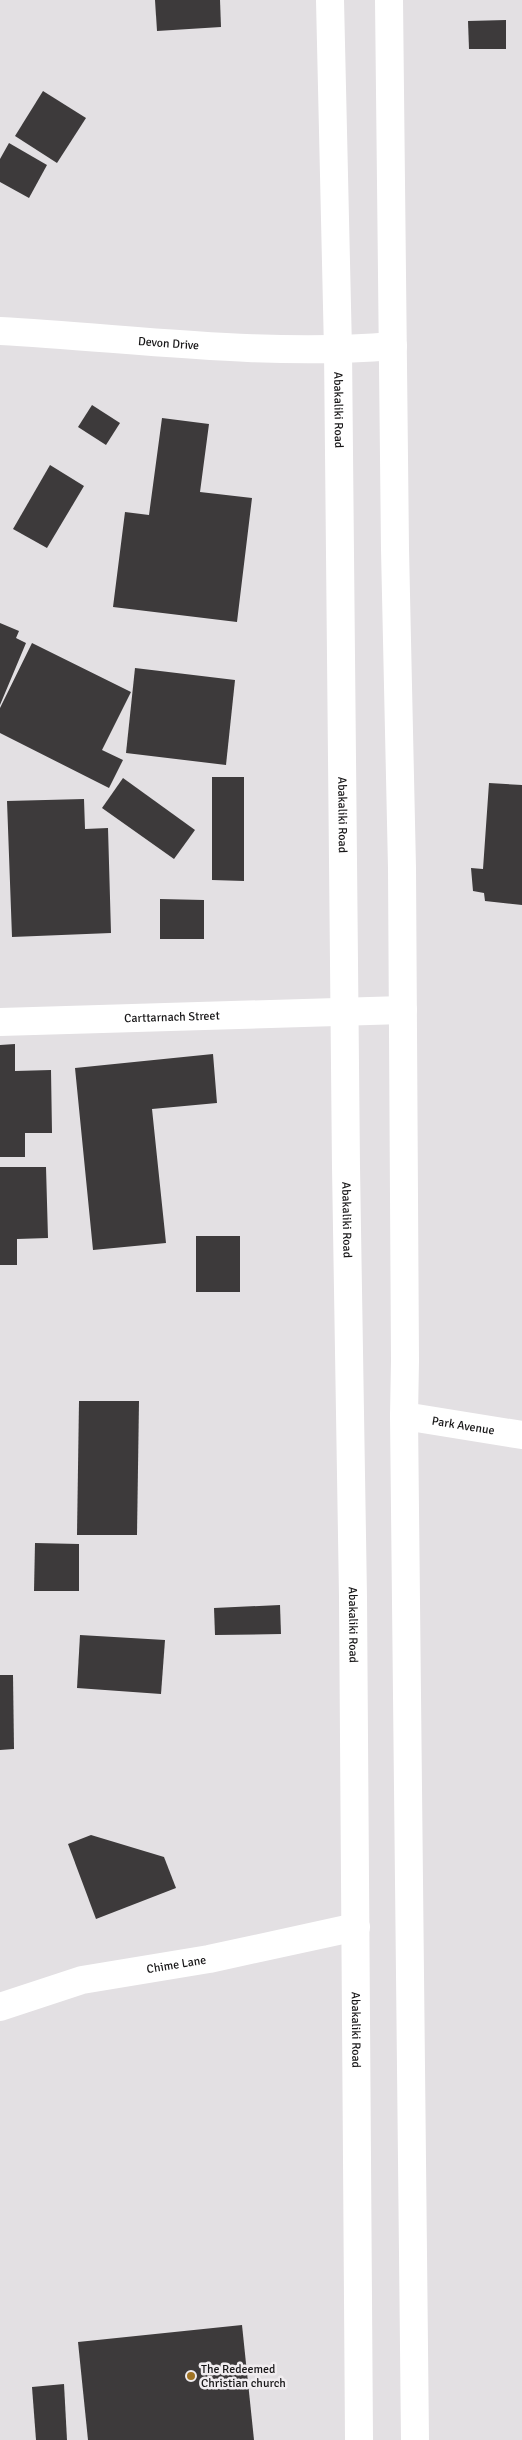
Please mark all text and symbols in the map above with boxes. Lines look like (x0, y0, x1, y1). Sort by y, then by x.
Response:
street label: Devon Drive (137, 334, 200, 353)
street label: Abakaliki Road (331, 372, 346, 448)
street label: Abakaliki Road (335, 777, 350, 853)
street label: Carttarnach Street (124, 1008, 220, 1026)
street label: Abakaliki Road (339, 1182, 355, 1258)
street label: Park Avenue (431, 1413, 496, 1438)
street label: Abakaliki Road (345, 1587, 361, 1663)
street label: Chime Lane (146, 1952, 207, 1977)
street label: Abakaliki Road (348, 1992, 364, 2068)
place label: The Redeemed Christian church (201, 2362, 286, 2391)
marker: The Redeemed Christian church (185, 2370, 197, 2382)

